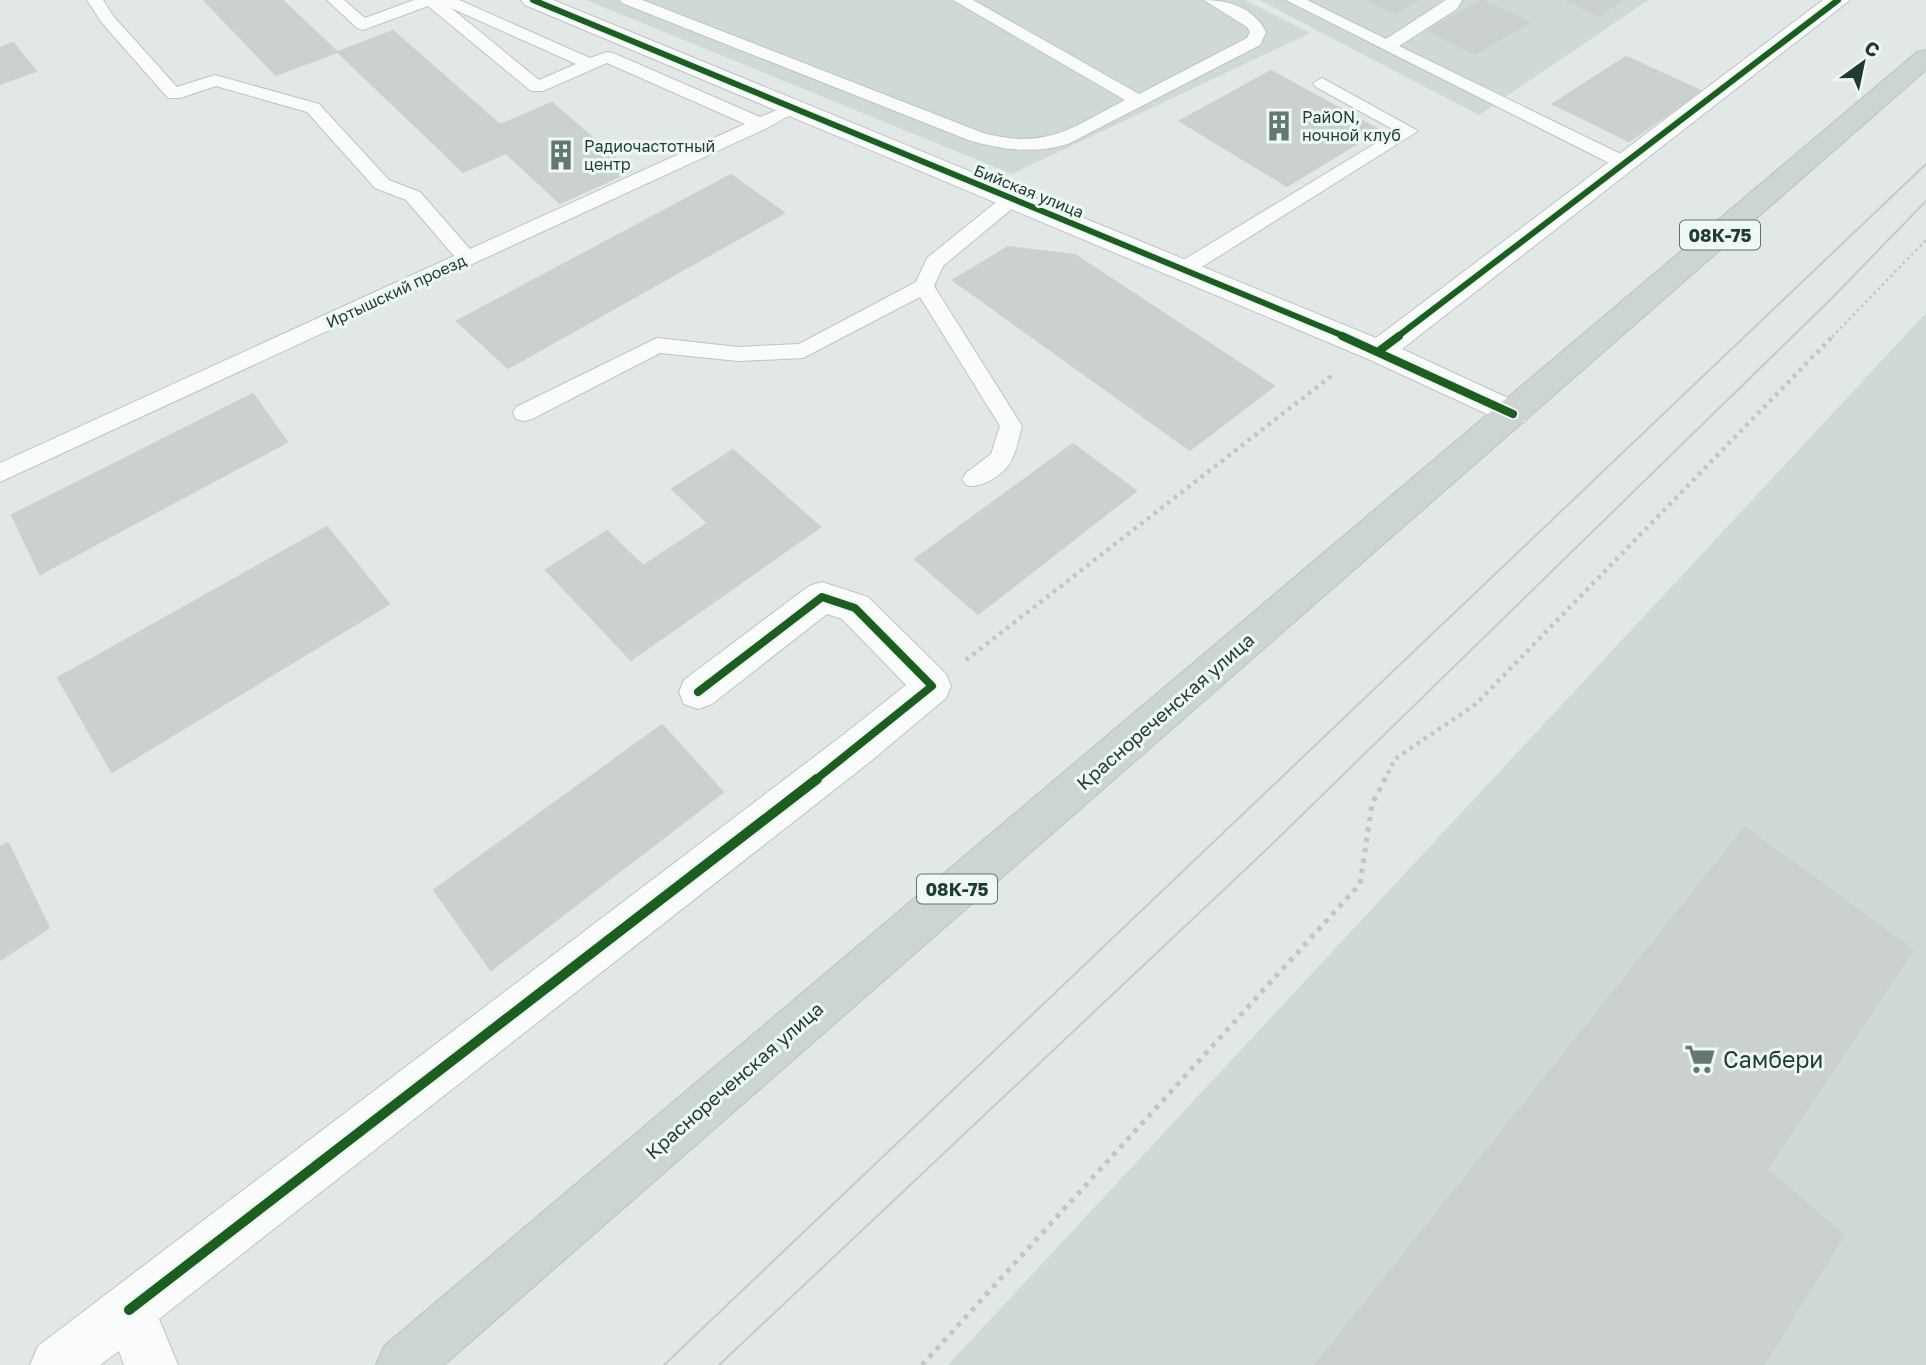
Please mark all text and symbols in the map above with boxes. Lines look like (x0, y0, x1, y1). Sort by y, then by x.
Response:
north arrow (1828, 28, 1898, 98)
text: С (1861, 35, 1884, 62)
place label: РайON, ночной клуб (1302, 107, 1401, 145)
building icon: РайON, ночной клуб (1262, 109, 1296, 143)
place label: Радиочастотный центр (584, 136, 715, 174)
building icon: Радиочастотный центр (544, 138, 578, 172)
street label: Бийская улица (971, 160, 1087, 222)
road number: 08К-75 (1680, 220, 1760, 249)
street label: Иртышский проезд (323, 250, 469, 332)
street label: Краснореченская улица (1071, 628, 1259, 794)
road number: 08К-75 (917, 874, 997, 904)
street label: Краснореченская улица (640, 997, 828, 1163)
supermarket icon: Самбери (1683, 1042, 1717, 1076)
place label: Самбери (1723, 1045, 1823, 1073)

